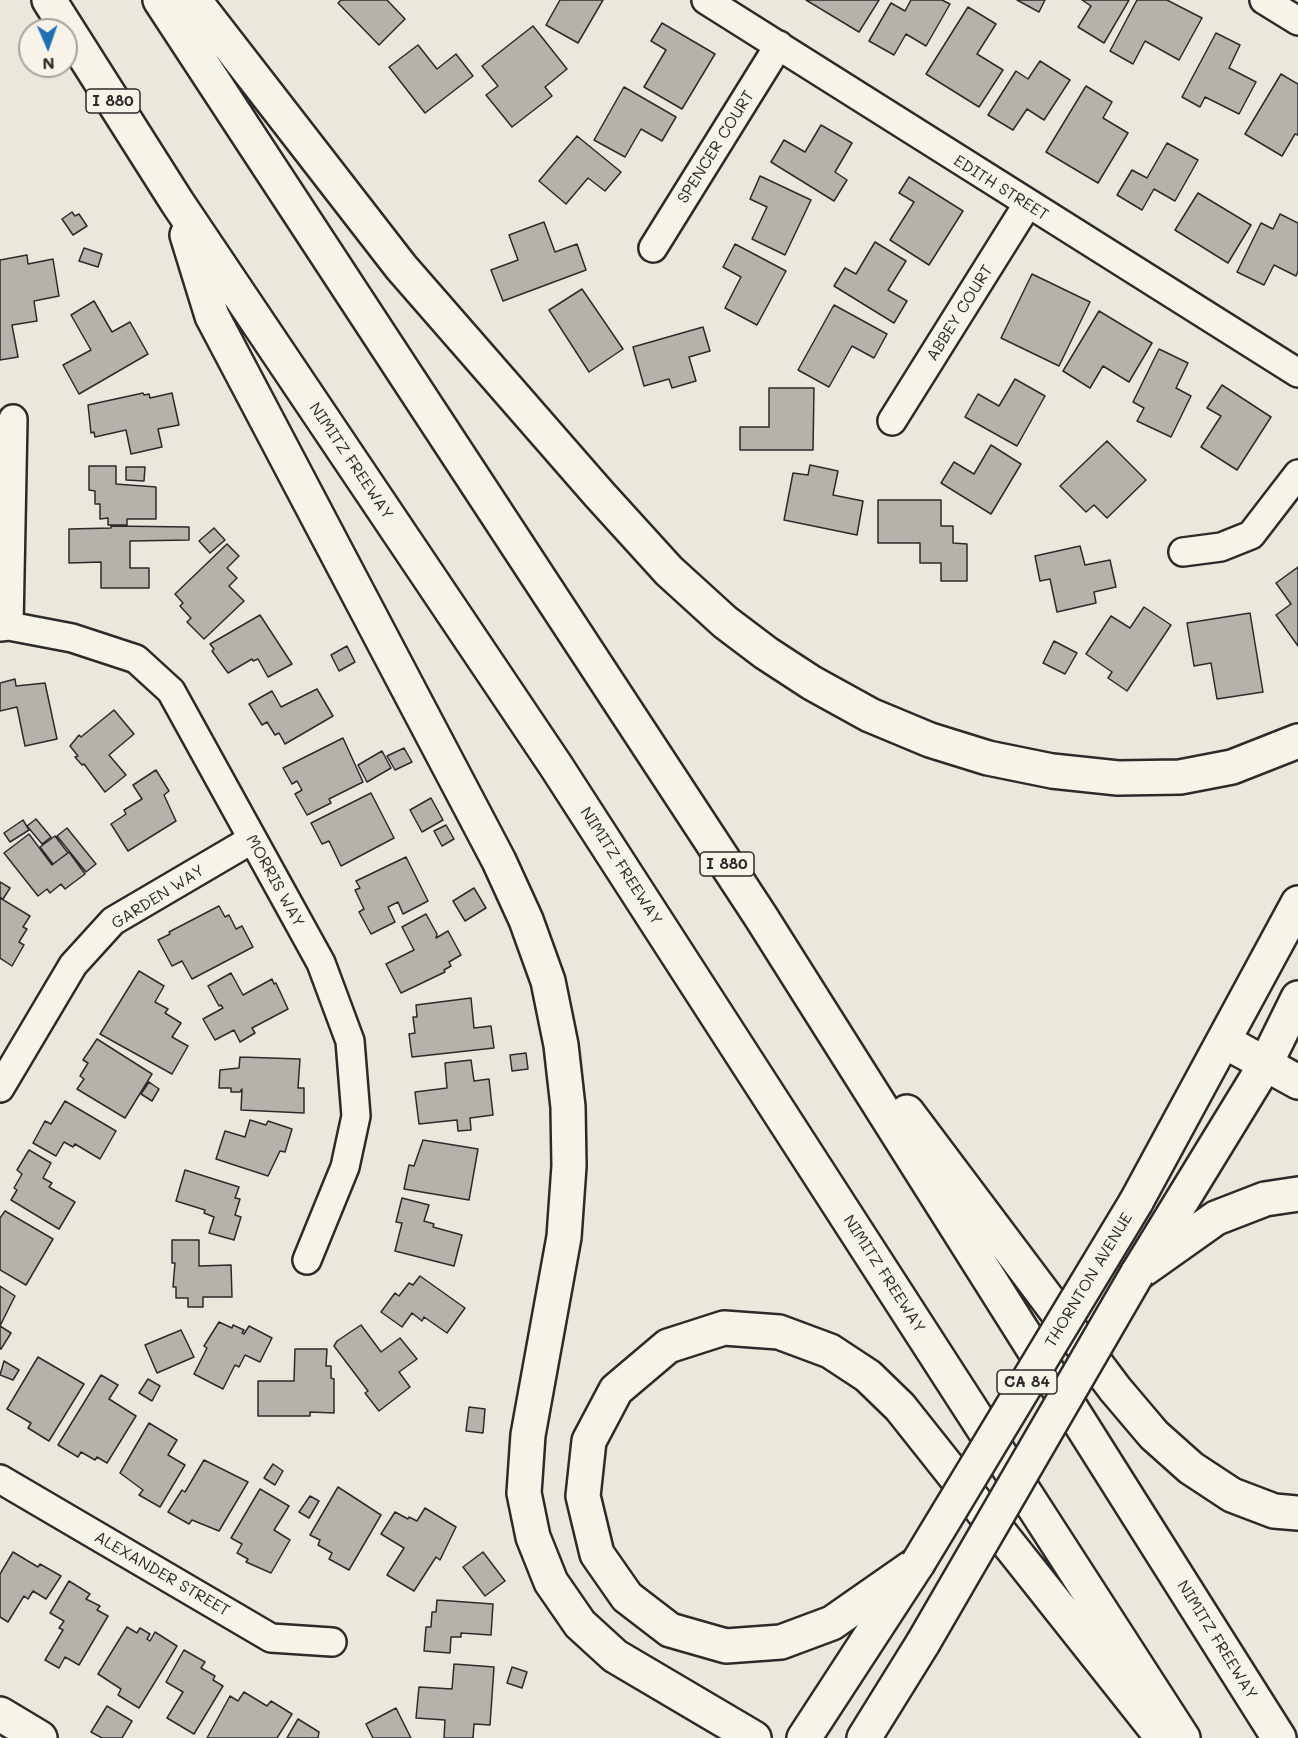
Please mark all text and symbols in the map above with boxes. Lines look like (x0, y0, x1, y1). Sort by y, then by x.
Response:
north arrow (18, 18, 78, 78)
text: N (42, 54, 55, 75)
street label: SPENCER COURT (674, 87, 758, 207)
road number: I 880 (86, 89, 140, 113)
street label: EDITH STREET (950, 151, 1052, 225)
street label: ABBEY COURT (923, 261, 997, 365)
street label: NIMITZ FREEWAY (305, 399, 397, 523)
street label: NIMITZ FREEWAY (576, 804, 666, 928)
street label: MORRIS WAY (242, 831, 308, 931)
road number: I 880 (700, 852, 754, 876)
street label: GARDEN WAY (108, 861, 208, 933)
street label: THORNTON AVENUE (1041, 1209, 1137, 1351)
street label: NIMITZ FREEWAY (839, 1212, 929, 1336)
road number: CA 84 (997, 1370, 1057, 1394)
street label: ALEXANDER STREET (91, 1527, 233, 1621)
street label: NIMITZ FREEWAY (1173, 1577, 1261, 1703)

